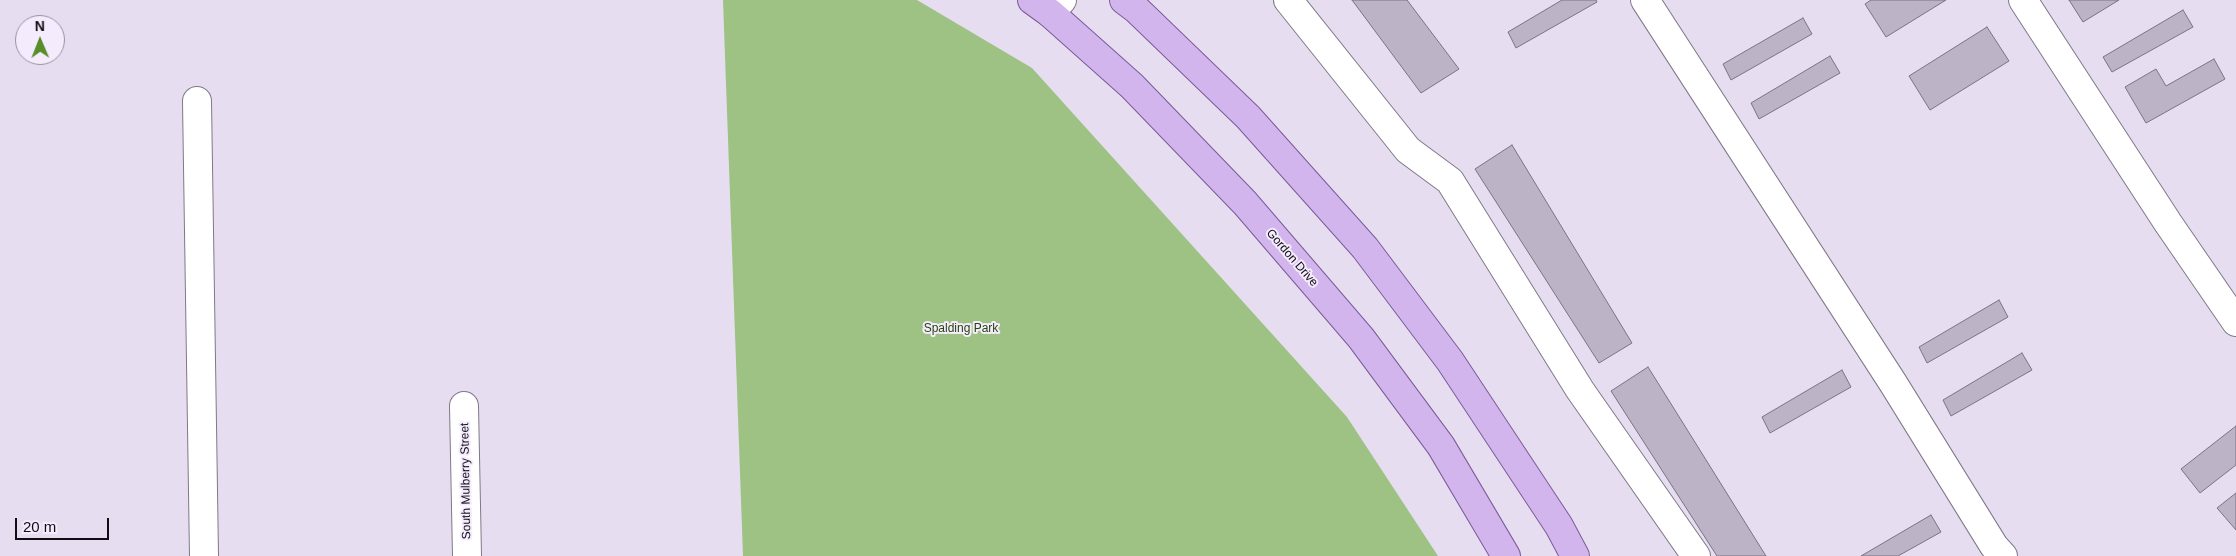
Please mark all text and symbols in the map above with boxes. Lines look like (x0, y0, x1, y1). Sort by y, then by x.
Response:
north arrow (15, 15, 65, 65)
text: N (35, 18, 45, 34)
street label: Gordon Drive (1263, 226, 1321, 290)
park label: Spalding Park (924, 322, 998, 336)
street label: South Mulberry Street (458, 423, 474, 539)
scale bar (18, 508, 111, 540)
text: 20 m (23, 518, 56, 535)

